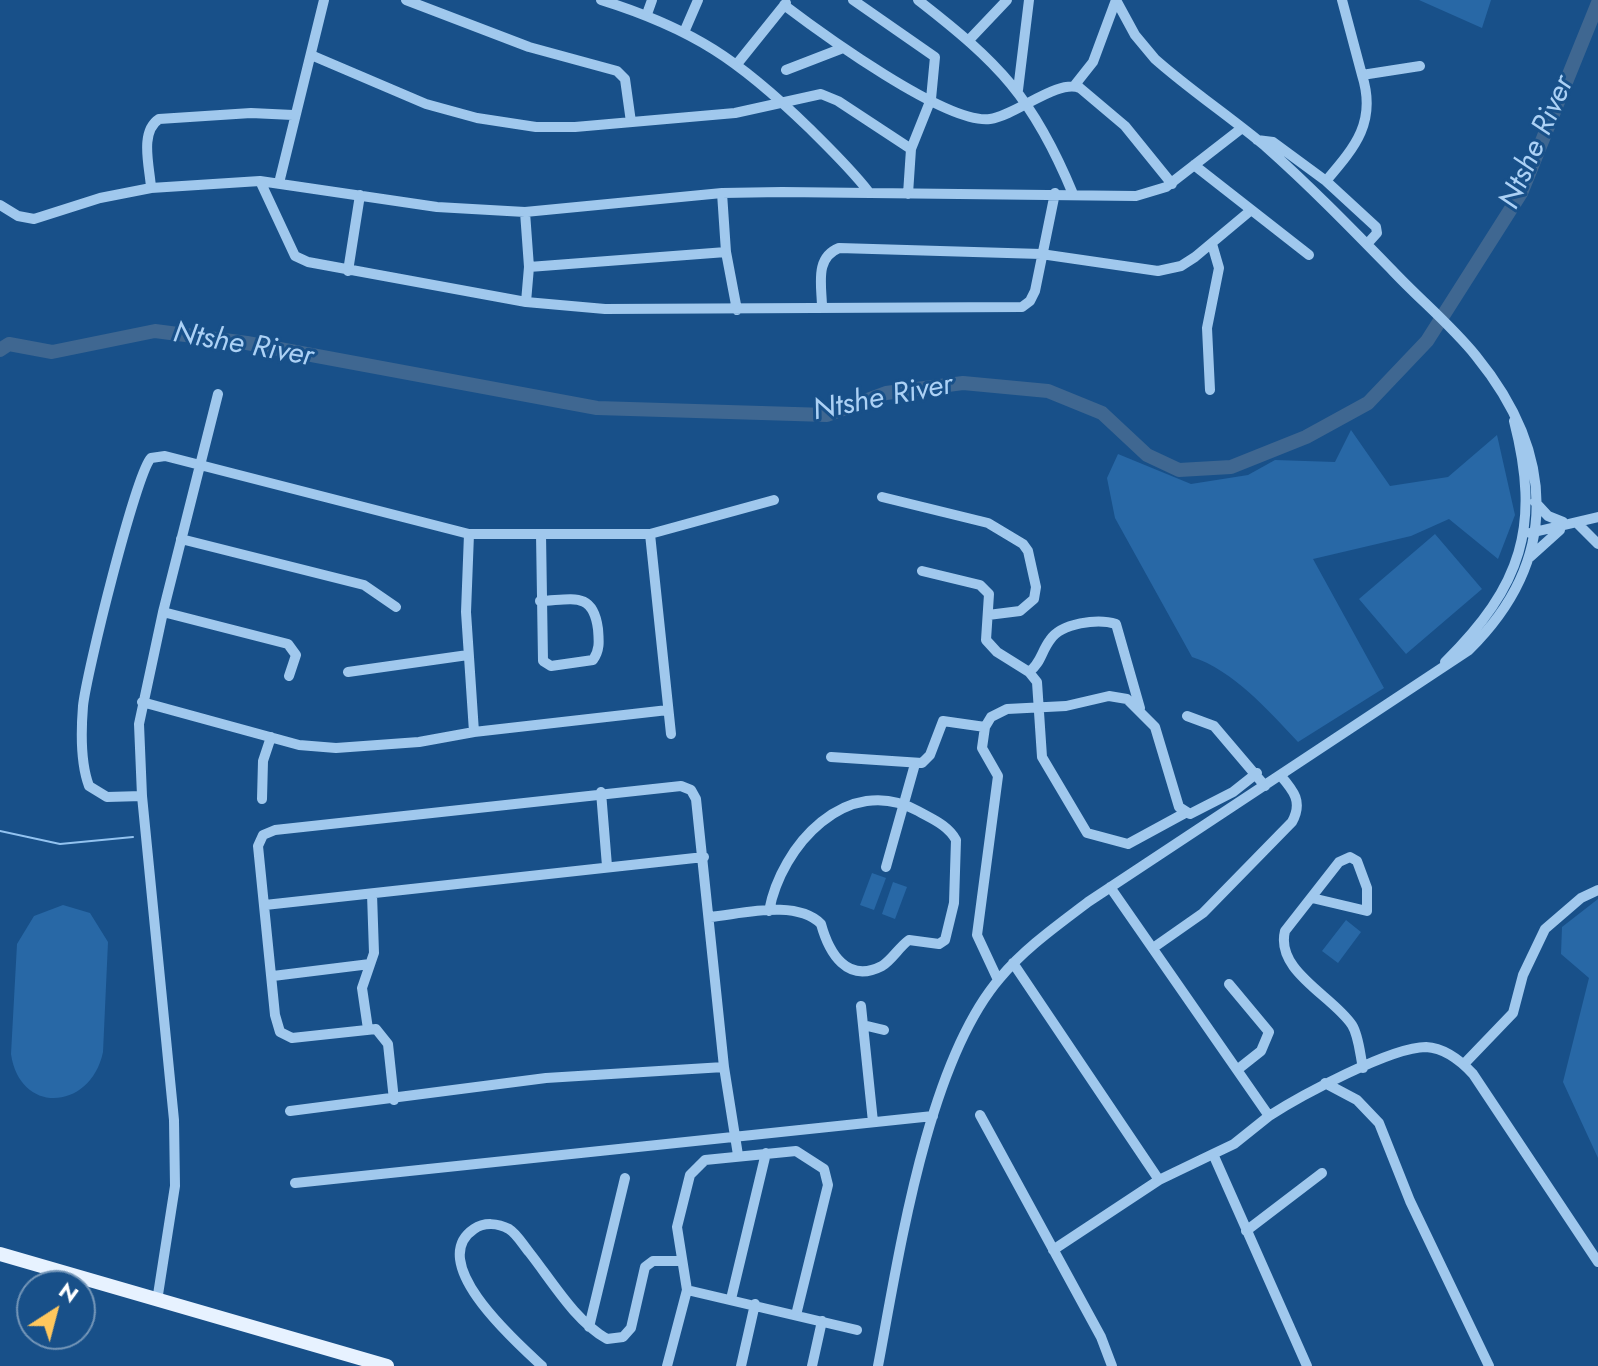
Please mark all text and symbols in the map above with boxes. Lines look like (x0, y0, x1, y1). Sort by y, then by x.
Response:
water label: Ntshe River (1493, 71, 1583, 215)
water label: Ntshe River (170, 316, 316, 376)
water label: Ntshe River (810, 368, 956, 430)
north arrow (16, 1270, 96, 1350)
text: N (52, 1274, 85, 1310)

